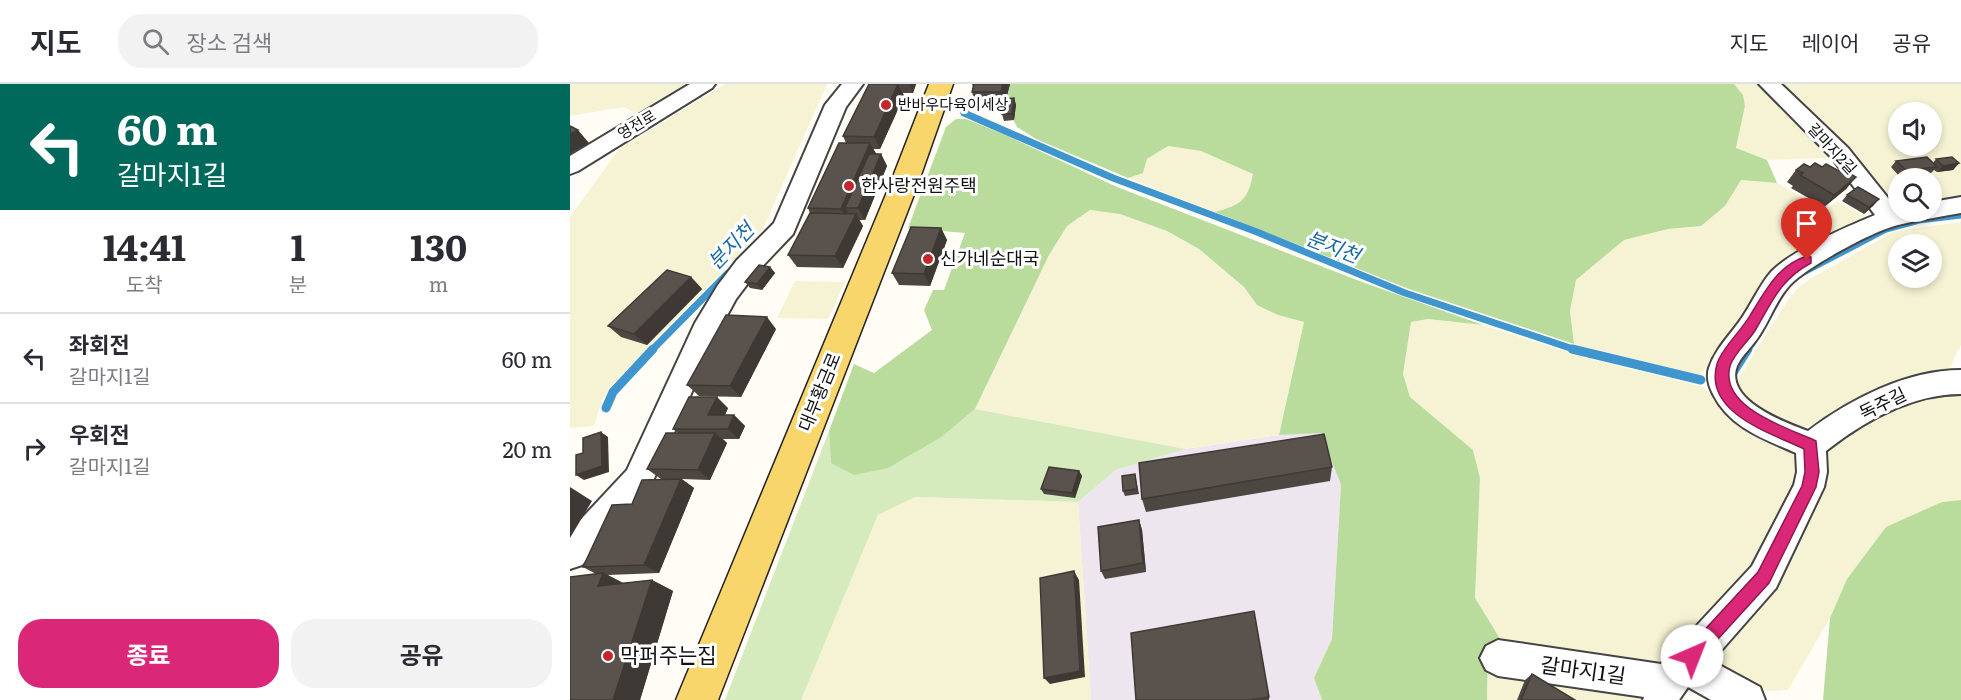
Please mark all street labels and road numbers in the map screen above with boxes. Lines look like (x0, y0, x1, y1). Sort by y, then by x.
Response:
street label: 영전로 (613, 103, 660, 144)
street label: 갈마지2길 (1803, 117, 1863, 179)
street label: 대부황금로 (791, 348, 847, 435)
street label: 독주길 (1854, 380, 1911, 426)
street label: 갈마지1길 (1539, 647, 1628, 690)

